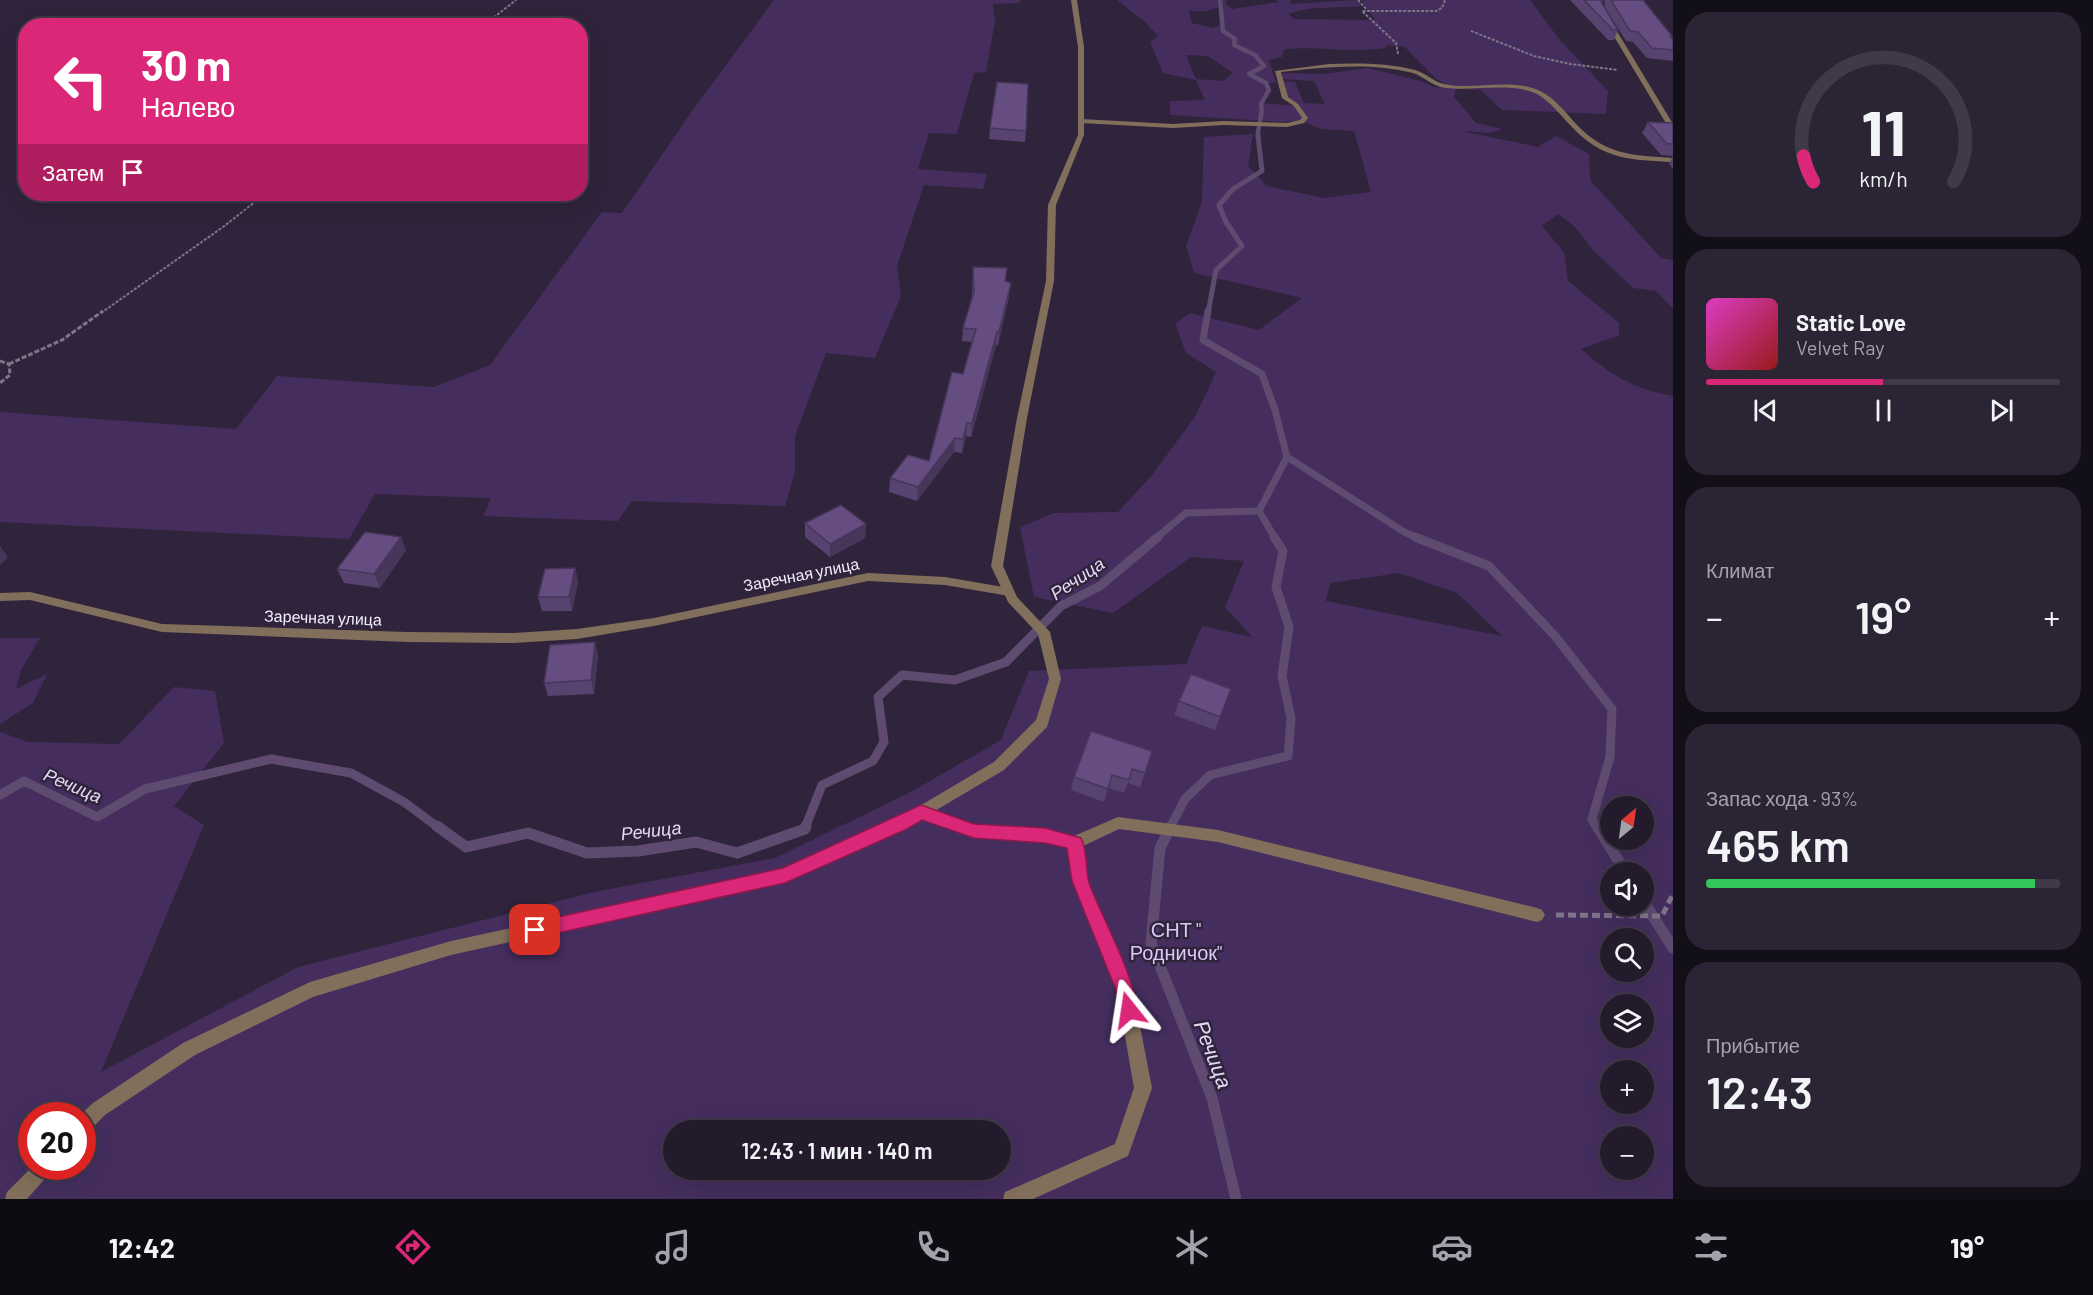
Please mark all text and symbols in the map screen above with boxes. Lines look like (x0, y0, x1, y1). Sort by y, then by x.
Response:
text: 30 m (141, 39, 231, 89)
icon: left (42, 42, 120, 120)
text: Налево (141, 90, 235, 122)
text: 11 (1861, 94, 1905, 168)
icon: arrive (116, 156, 149, 189)
text: Затем (42, 159, 104, 185)
text: km/h (1859, 166, 1907, 191)
text: Static Love (1796, 309, 1906, 335)
text: Velvet Ray (1796, 335, 1885, 359)
icon: previous (1749, 394, 1782, 427)
icon: pause (1867, 394, 1900, 427)
icon: next (1985, 394, 2018, 427)
water label: Речица (1046, 552, 1108, 604)
street label: Заречная улица (741, 553, 861, 595)
text: Климат (1706, 558, 1774, 582)
text: 19° (1855, 589, 1911, 643)
text: − (1706, 597, 1723, 637)
text: + (2044, 597, 2060, 637)
street label: Заречная улица (264, 605, 382, 629)
water label: Речица (41, 763, 105, 807)
text: Запас хода · 93% (1706, 786, 1858, 810)
north arrow (1600, 796, 1654, 850)
map controls (1600, 796, 1654, 1180)
water label: Речица (620, 816, 682, 844)
text: 465 km (1706, 817, 1850, 871)
button: sound (1600, 862, 1654, 916)
pin (509, 904, 560, 955)
icon: arrive (518, 913, 551, 946)
park label: СНТ " Родничок" (1130, 917, 1222, 964)
button: search (1600, 928, 1654, 982)
position arrow (1097, 978, 1161, 1042)
button: layers (1600, 994, 1654, 1048)
water label: Речица (1190, 1016, 1238, 1092)
text: Прибытие (1706, 1033, 1800, 1057)
button: + (1600, 1060, 1654, 1114)
text: 12:43 (1706, 1064, 1813, 1118)
speed limit sign: 20 (18, 1102, 96, 1180)
button: − (1600, 1126, 1654, 1180)
text: 12:43 · 1 мин · 140 m (742, 1137, 932, 1163)
icon: directions (392, 1226, 434, 1268)
icon: music (652, 1226, 694, 1268)
icon: phone (912, 1226, 954, 1268)
icon: climate (1171, 1226, 1213, 1268)
icon: car (1431, 1226, 1473, 1268)
icon: filters (1690, 1226, 1732, 1268)
text: 12:42 (109, 1231, 175, 1263)
text: 19° (1950, 1231, 1984, 1263)

